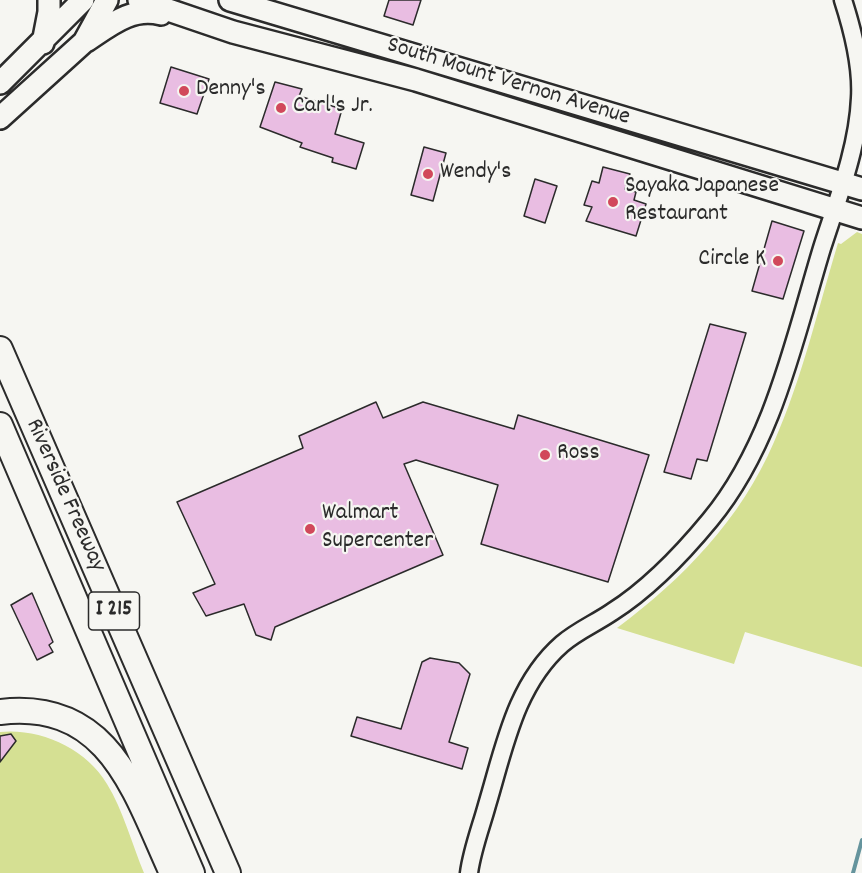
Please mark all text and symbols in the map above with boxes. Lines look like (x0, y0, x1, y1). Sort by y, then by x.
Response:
street label: South Mount Vernon Avenue (383, 32, 633, 134)
place label: Denny's (196, 77, 266, 105)
marker: Denny's (177, 84, 191, 98)
place label: Carl's Jr. (293, 94, 373, 122)
marker: Carl's Jr. (274, 101, 288, 115)
place label: Wendy's (440, 160, 511, 188)
marker: Wendy's (421, 167, 435, 181)
place label: Sayaka Japanese Restaurant (625, 174, 779, 230)
marker: Sayaka Japanese Restaurant (606, 195, 620, 209)
place label: Circle K (698, 247, 766, 275)
marker: Circle K (771, 254, 785, 268)
street label: Riverside Freeway (17, 415, 111, 577)
place label: Ross (557, 441, 600, 469)
marker: Ross (538, 448, 552, 462)
place label: Walmart Supercenter (322, 501, 433, 557)
marker: Walmart Supercenter (303, 522, 317, 536)
road number: I 215 (88, 592, 140, 630)

